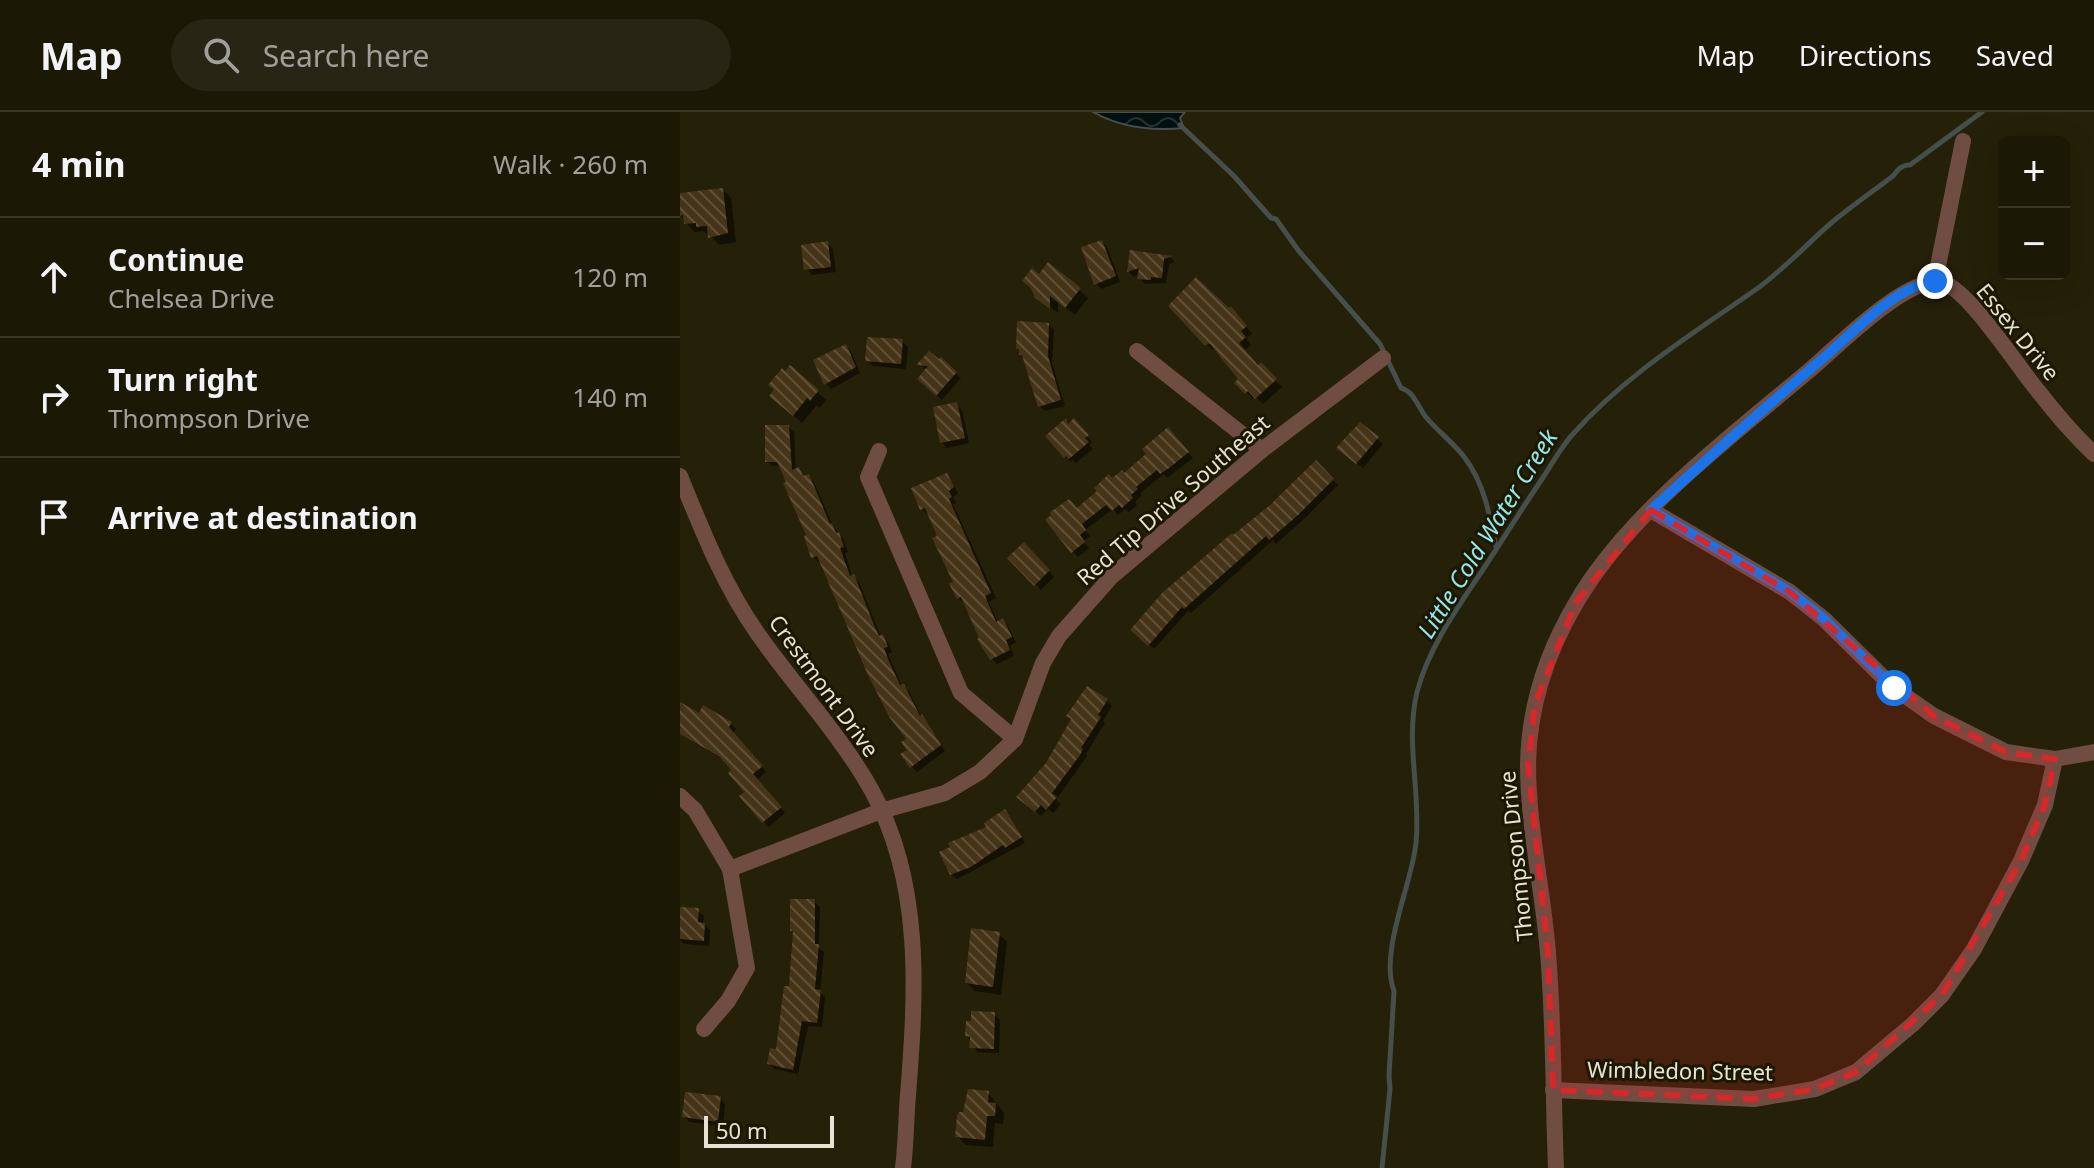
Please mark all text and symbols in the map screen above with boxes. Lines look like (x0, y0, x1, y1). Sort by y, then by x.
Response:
search box (171, 19, 731, 91)
text: Map (40, 29, 123, 81)
icon: search (199, 33, 243, 77)
text: Search here (263, 35, 430, 76)
text: Map (1696, 36, 1755, 74)
text: Directions (1799, 36, 1932, 74)
text: Saved (1976, 36, 2054, 74)
map controls (1998, 136, 2070, 280)
button: + (1998, 136, 2070, 208)
text: 4 min (32, 141, 126, 187)
text: Walk · 260 m (493, 146, 648, 182)
button: − (1998, 208, 2070, 280)
text: Continue (108, 239, 244, 280)
icon: ahead (32, 255, 76, 299)
text: 120 m (572, 259, 648, 295)
route end (1917, 263, 1953, 299)
street label: Essex Drive (1970, 276, 2067, 386)
text: Chelsea Drive (108, 280, 275, 316)
text: Turn right (108, 359, 258, 400)
icon: right (32, 375, 76, 419)
text: 140 m (572, 379, 648, 415)
text: Thompson Drive (108, 400, 310, 436)
street label: Red Tip Drive Southeast (1070, 407, 1275, 591)
water label: Little Cold Water Creek (1409, 422, 1565, 644)
icon: arrive (32, 495, 76, 539)
text: Arrive at destination (108, 497, 418, 538)
street label: Crestmont Drive (763, 608, 887, 763)
route start (1876, 670, 1912, 706)
street label: Thompson Drive (1491, 770, 1539, 943)
street label: Wimbledon Street (1587, 1053, 1773, 1087)
scale bar (704, 1112, 834, 1148)
text: 50 m (716, 1115, 767, 1145)

